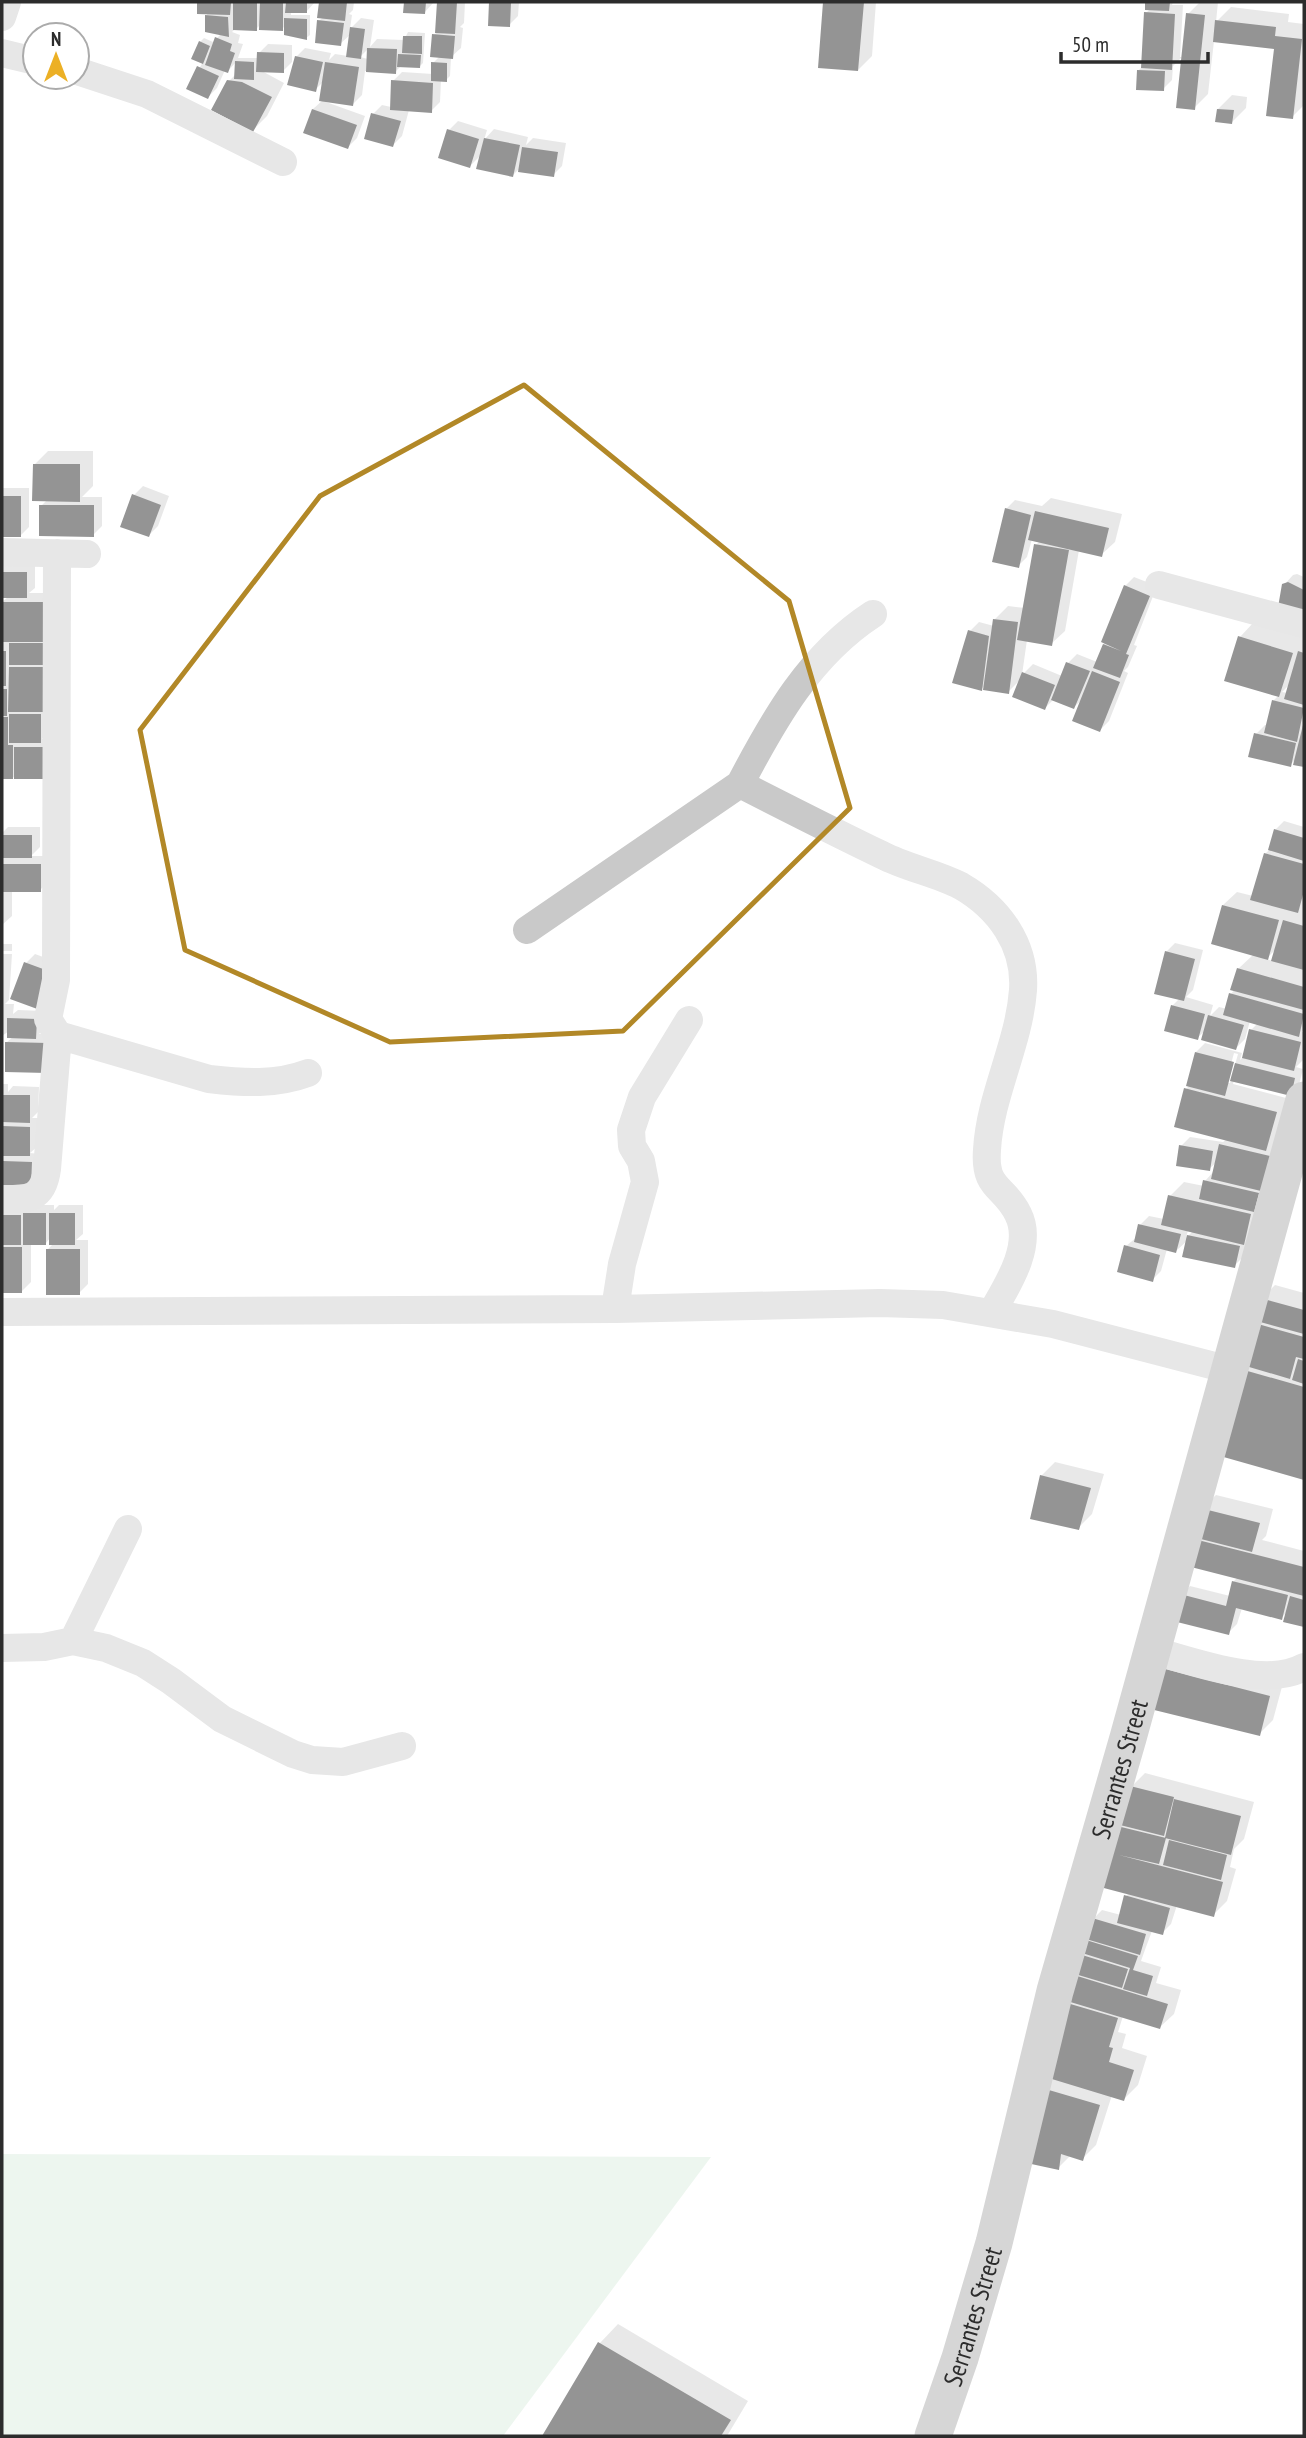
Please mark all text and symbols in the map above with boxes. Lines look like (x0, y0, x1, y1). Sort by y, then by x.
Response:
north arrow (21, 21, 91, 91)
scale bar (1061, 21, 1208, 65)
text: N (51, 27, 61, 51)
text: 50 m (1072, 31, 1109, 58)
street label: Serrantes Street (1083, 1695, 1155, 1842)
street label: Serrantes Street (935, 2243, 1009, 2390)

